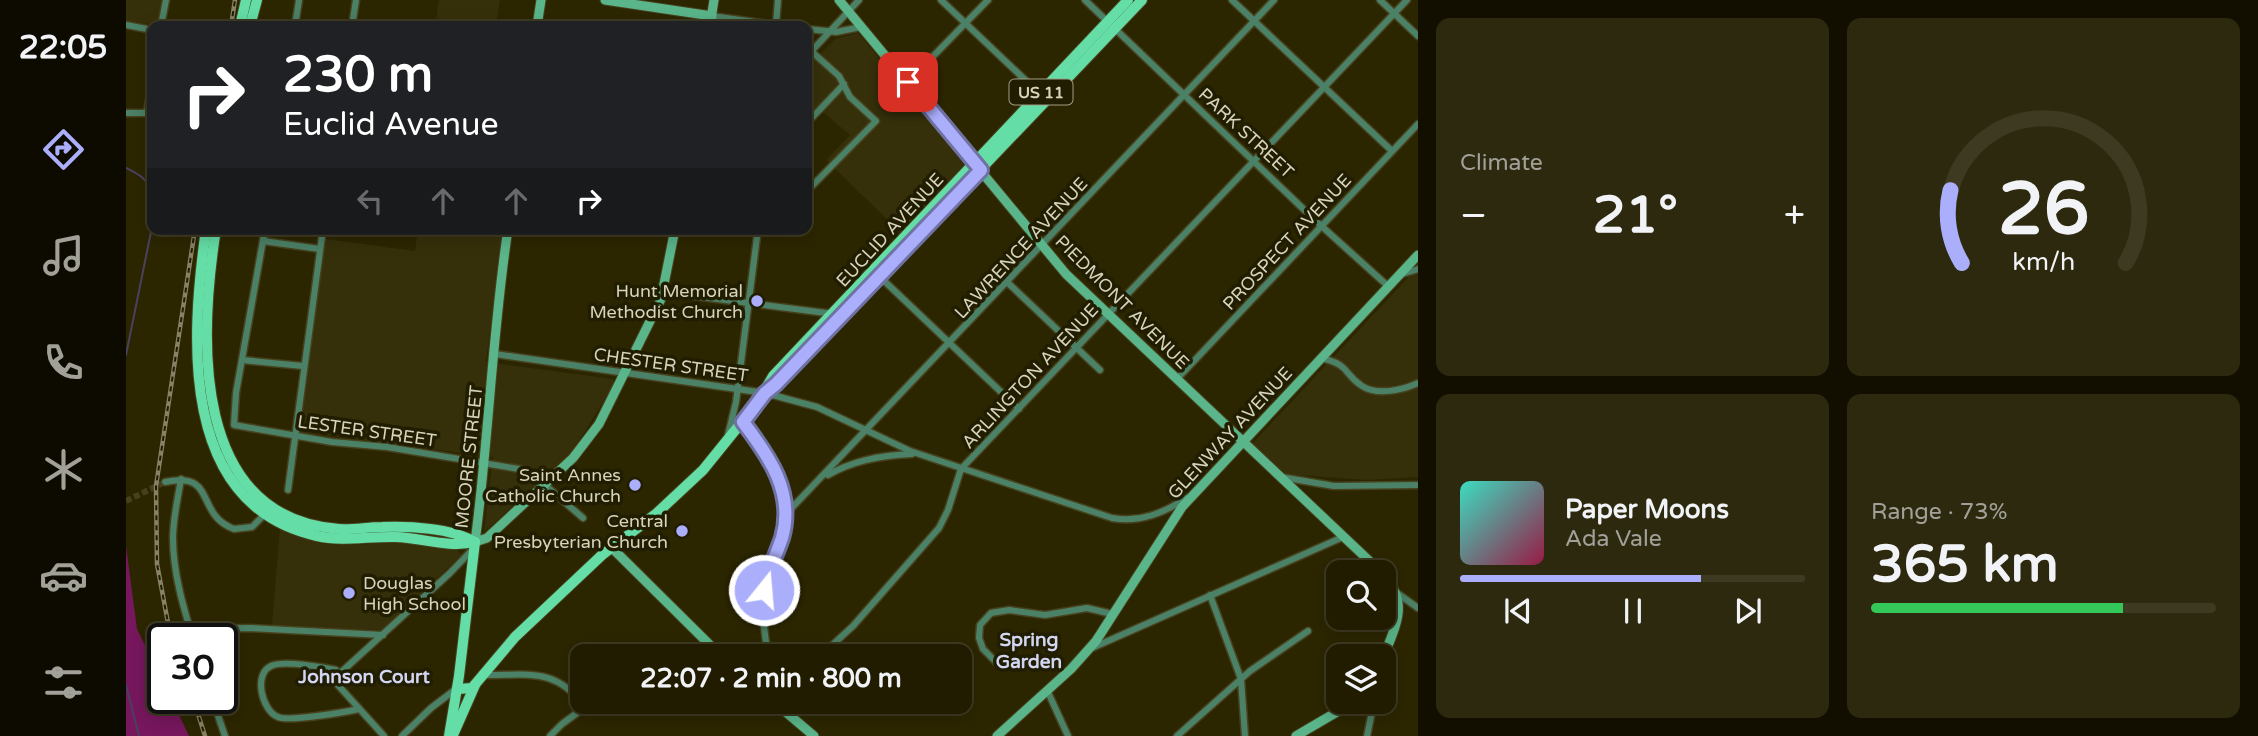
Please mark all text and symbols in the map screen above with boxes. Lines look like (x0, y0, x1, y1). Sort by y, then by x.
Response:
text: 22:05 (19, 29, 107, 67)
text: 230 m (283, 46, 433, 105)
icon: right (168, 49, 259, 140)
pin (878, 52, 938, 112)
icon: arrive (889, 63, 927, 101)
road number: US 11 (1010, 80, 1072, 104)
street label: PARK STREET (1194, 83, 1298, 183)
text: Euclid Avenue (283, 106, 499, 144)
icon: directions (39, 125, 88, 174)
text: Climate (1460, 149, 1543, 177)
text: 26 (1998, 166, 2089, 254)
street label: EUCLID AVENUE (832, 169, 948, 291)
street label: PROSPECT AVENUE (1218, 169, 1356, 315)
street label: LAWRENCE AVENUE (950, 173, 1092, 323)
icon: left (351, 182, 389, 220)
icon: ahead (424, 182, 462, 220)
icon: ahead (497, 182, 535, 220)
icon: right (570, 182, 608, 220)
text: 21° (1593, 184, 1678, 247)
text: − (1460, 193, 1487, 239)
text: + (1784, 193, 1805, 239)
street label: PIEDMONT AVENUE (1050, 230, 1194, 374)
icon: music (39, 231, 88, 280)
text: km/h (2012, 247, 2075, 277)
place label: Hunt Memorial Methodist Church (589, 280, 743, 323)
marker: Hunt Memorial Methodist Church (749, 293, 765, 309)
street label: ARLINGTON AVENUE (957, 299, 1103, 453)
icon: phone (39, 338, 88, 387)
street label: CHESTER STREET (592, 343, 750, 387)
street label: GLENWAY AVENUE (1163, 362, 1297, 504)
street label: MOORE STREET (451, 384, 487, 530)
street label: LESTER STREET (296, 410, 438, 452)
icon: climate (39, 445, 88, 494)
place label: Saint Annes Catholic Church (485, 464, 621, 507)
marker: Saint Annes Catholic Church (627, 477, 643, 493)
text: Paper Moons (1565, 494, 1729, 525)
text: Range · 73% (1871, 498, 2007, 526)
place label: Central Presbyterian Church (494, 510, 668, 553)
marker: Central Presbyterian Church (674, 523, 690, 539)
text: Ada Vale (1565, 525, 1662, 553)
text: 365 km (1871, 533, 2059, 596)
icon: car (39, 551, 88, 600)
position arrow (727, 553, 801, 627)
map controls (1326, 560, 1396, 714)
button: search (1326, 560, 1396, 630)
place label: Douglas High School (363, 572, 466, 615)
marker: Douglas High School (341, 585, 357, 601)
icon: previous (1499, 592, 1537, 630)
icon: pause (1614, 592, 1652, 630)
icon: next (1729, 592, 1767, 630)
speed limit sign: 30 (147, 623, 238, 714)
district label: Spring Garden (996, 629, 1062, 673)
button: layers (1326, 644, 1396, 714)
icon: filters (39, 658, 88, 707)
text: 22:07 · 2 min · 800 m (640, 663, 902, 694)
district label: Johnson Court (297, 666, 430, 688)

